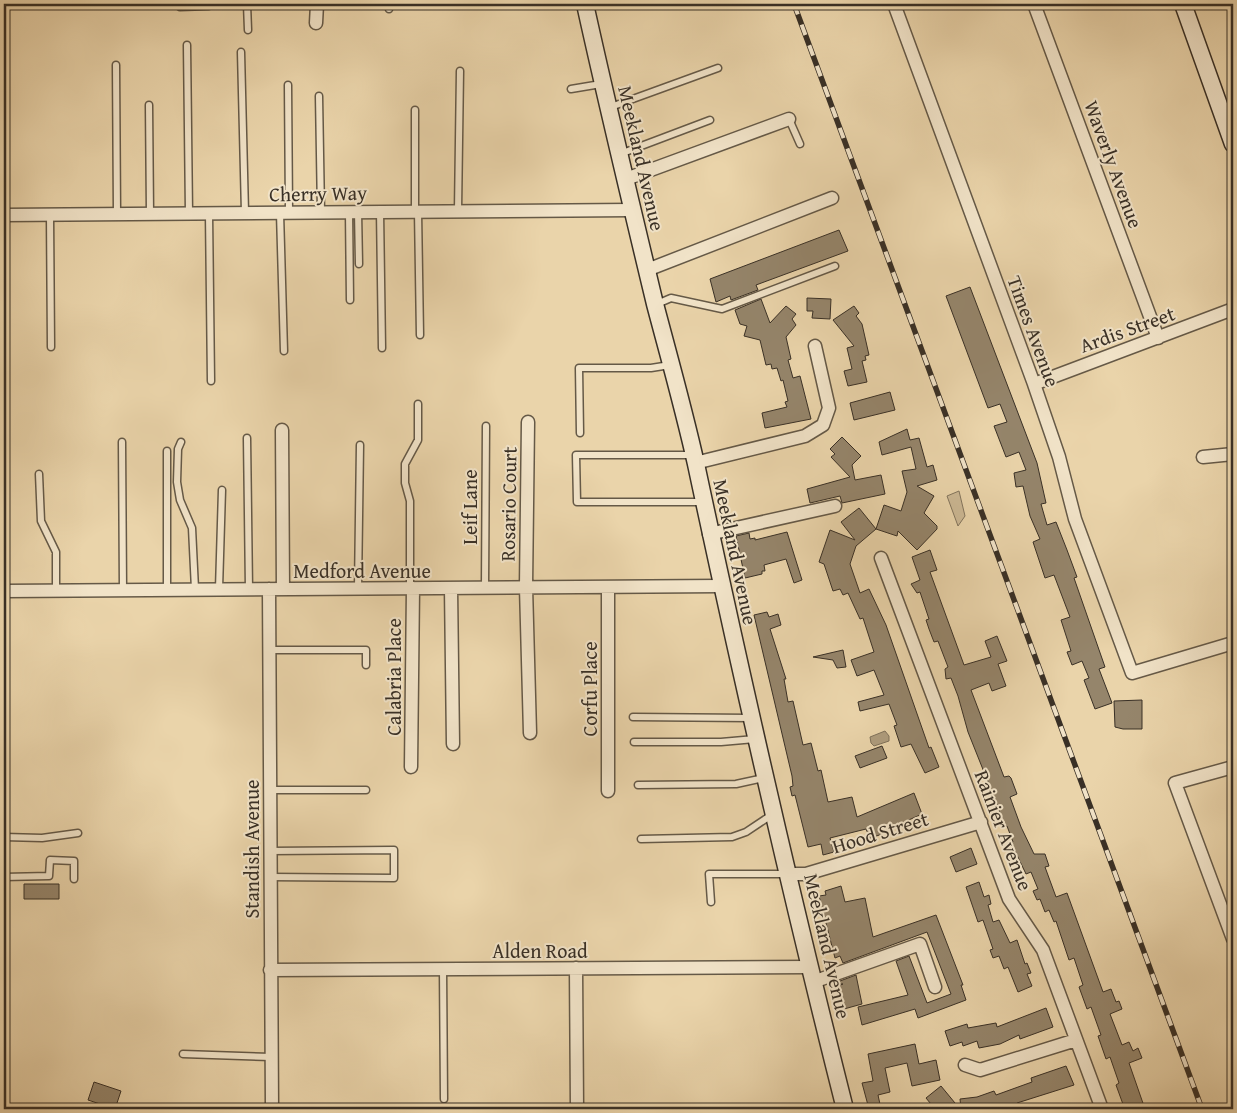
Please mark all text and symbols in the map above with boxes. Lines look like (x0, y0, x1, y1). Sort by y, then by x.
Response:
street label: Meekland Avenue (611, 83, 673, 233)
street label: Waverly Avenue (1077, 96, 1151, 232)
street label: Cherry Way (269, 178, 367, 208)
street label: Times Avenue (1000, 271, 1068, 391)
street label: Ardis Street (1075, 298, 1179, 360)
street label: Rosario Court (493, 446, 523, 562)
street label: Leif Lane (455, 469, 484, 545)
street label: Meekland Avenue (706, 477, 766, 627)
street label: Medford Avenue (293, 556, 431, 585)
street label: Calabria Place (379, 618, 408, 736)
street label: Corfu Place (575, 641, 604, 737)
street label: Rainier Avenue (968, 766, 1040, 894)
street label: Standish Avenue (237, 780, 266, 918)
street label: Hood Street (828, 804, 932, 860)
street label: Meekland Avenue (797, 871, 859, 1021)
street label: Alden Road (492, 936, 588, 965)

